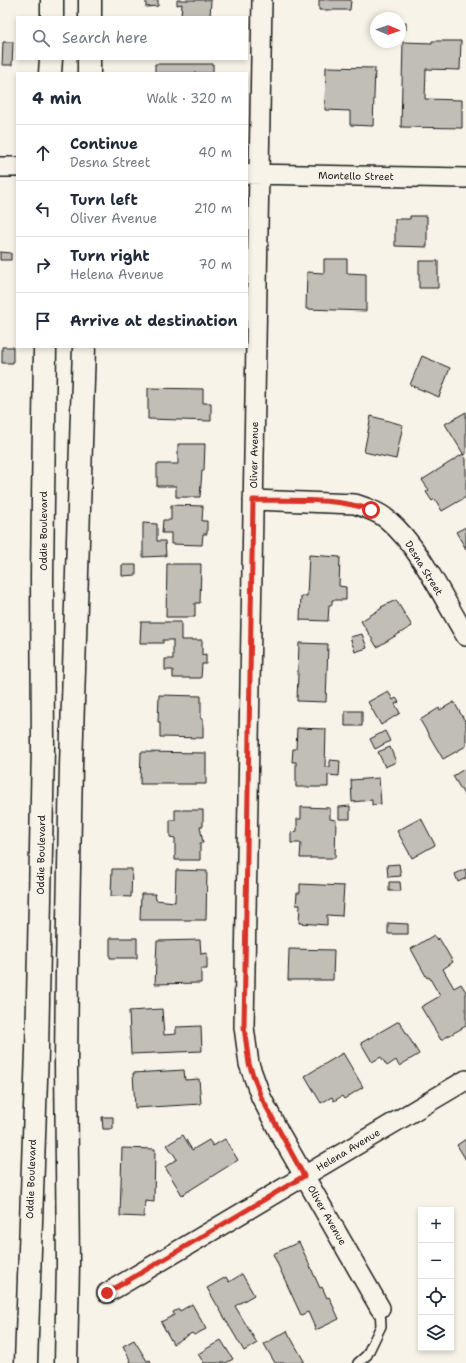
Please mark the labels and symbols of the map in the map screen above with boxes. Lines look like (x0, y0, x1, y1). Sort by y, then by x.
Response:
north arrow (370, 12, 406, 48)
street label: Montello Street (318, 169, 394, 183)
street label: Oliver Avenue (247, 421, 261, 489)
street label: Oddie Boulevard (37, 491, 50, 571)
route start (362, 501, 380, 519)
street label: Desna Street (402, 538, 446, 598)
street label: Oddie Boulevard (34, 814, 48, 895)
street label: Helena Avenue (314, 1126, 383, 1174)
street label: Oddie Boulevard (23, 1138, 39, 1219)
street label: Oliver Avenue (305, 1183, 350, 1248)
route end (98, 1284, 116, 1302)

